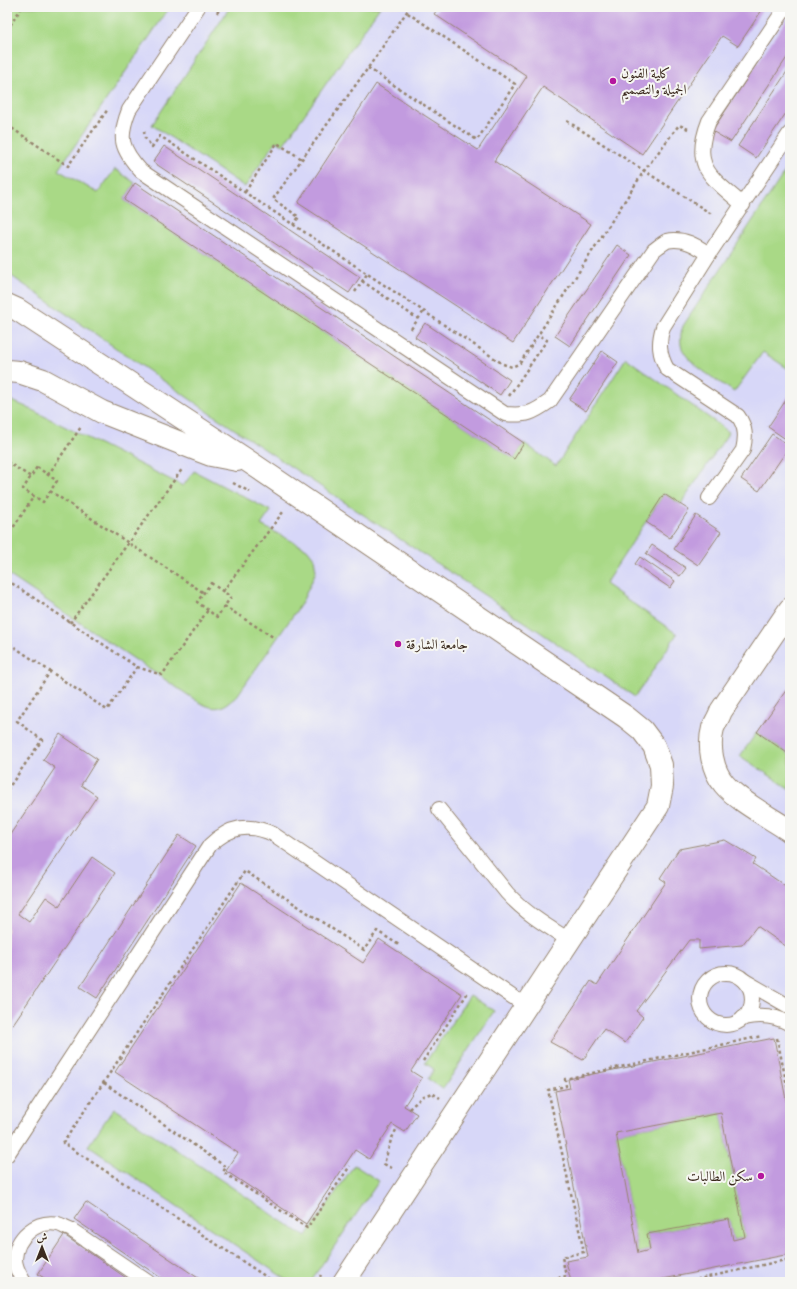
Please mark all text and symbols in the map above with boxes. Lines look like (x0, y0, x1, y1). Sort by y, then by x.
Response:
place label: كلية الفنون الجميلة والتصميم (621, 65, 687, 103)
marker: كلية الفنون الجميلة والتصميم (608, 76, 618, 86)
place label: جامعة الشارقة (406, 636, 468, 655)
marker: جامعة الشارقة (393, 639, 403, 649)
place label: سكن الطالبات (687, 1168, 753, 1187)
marker: سكن الطالبات (756, 1171, 766, 1181)
north arrow (22, 1227, 62, 1267)
text: ش (37, 1231, 48, 1246)

